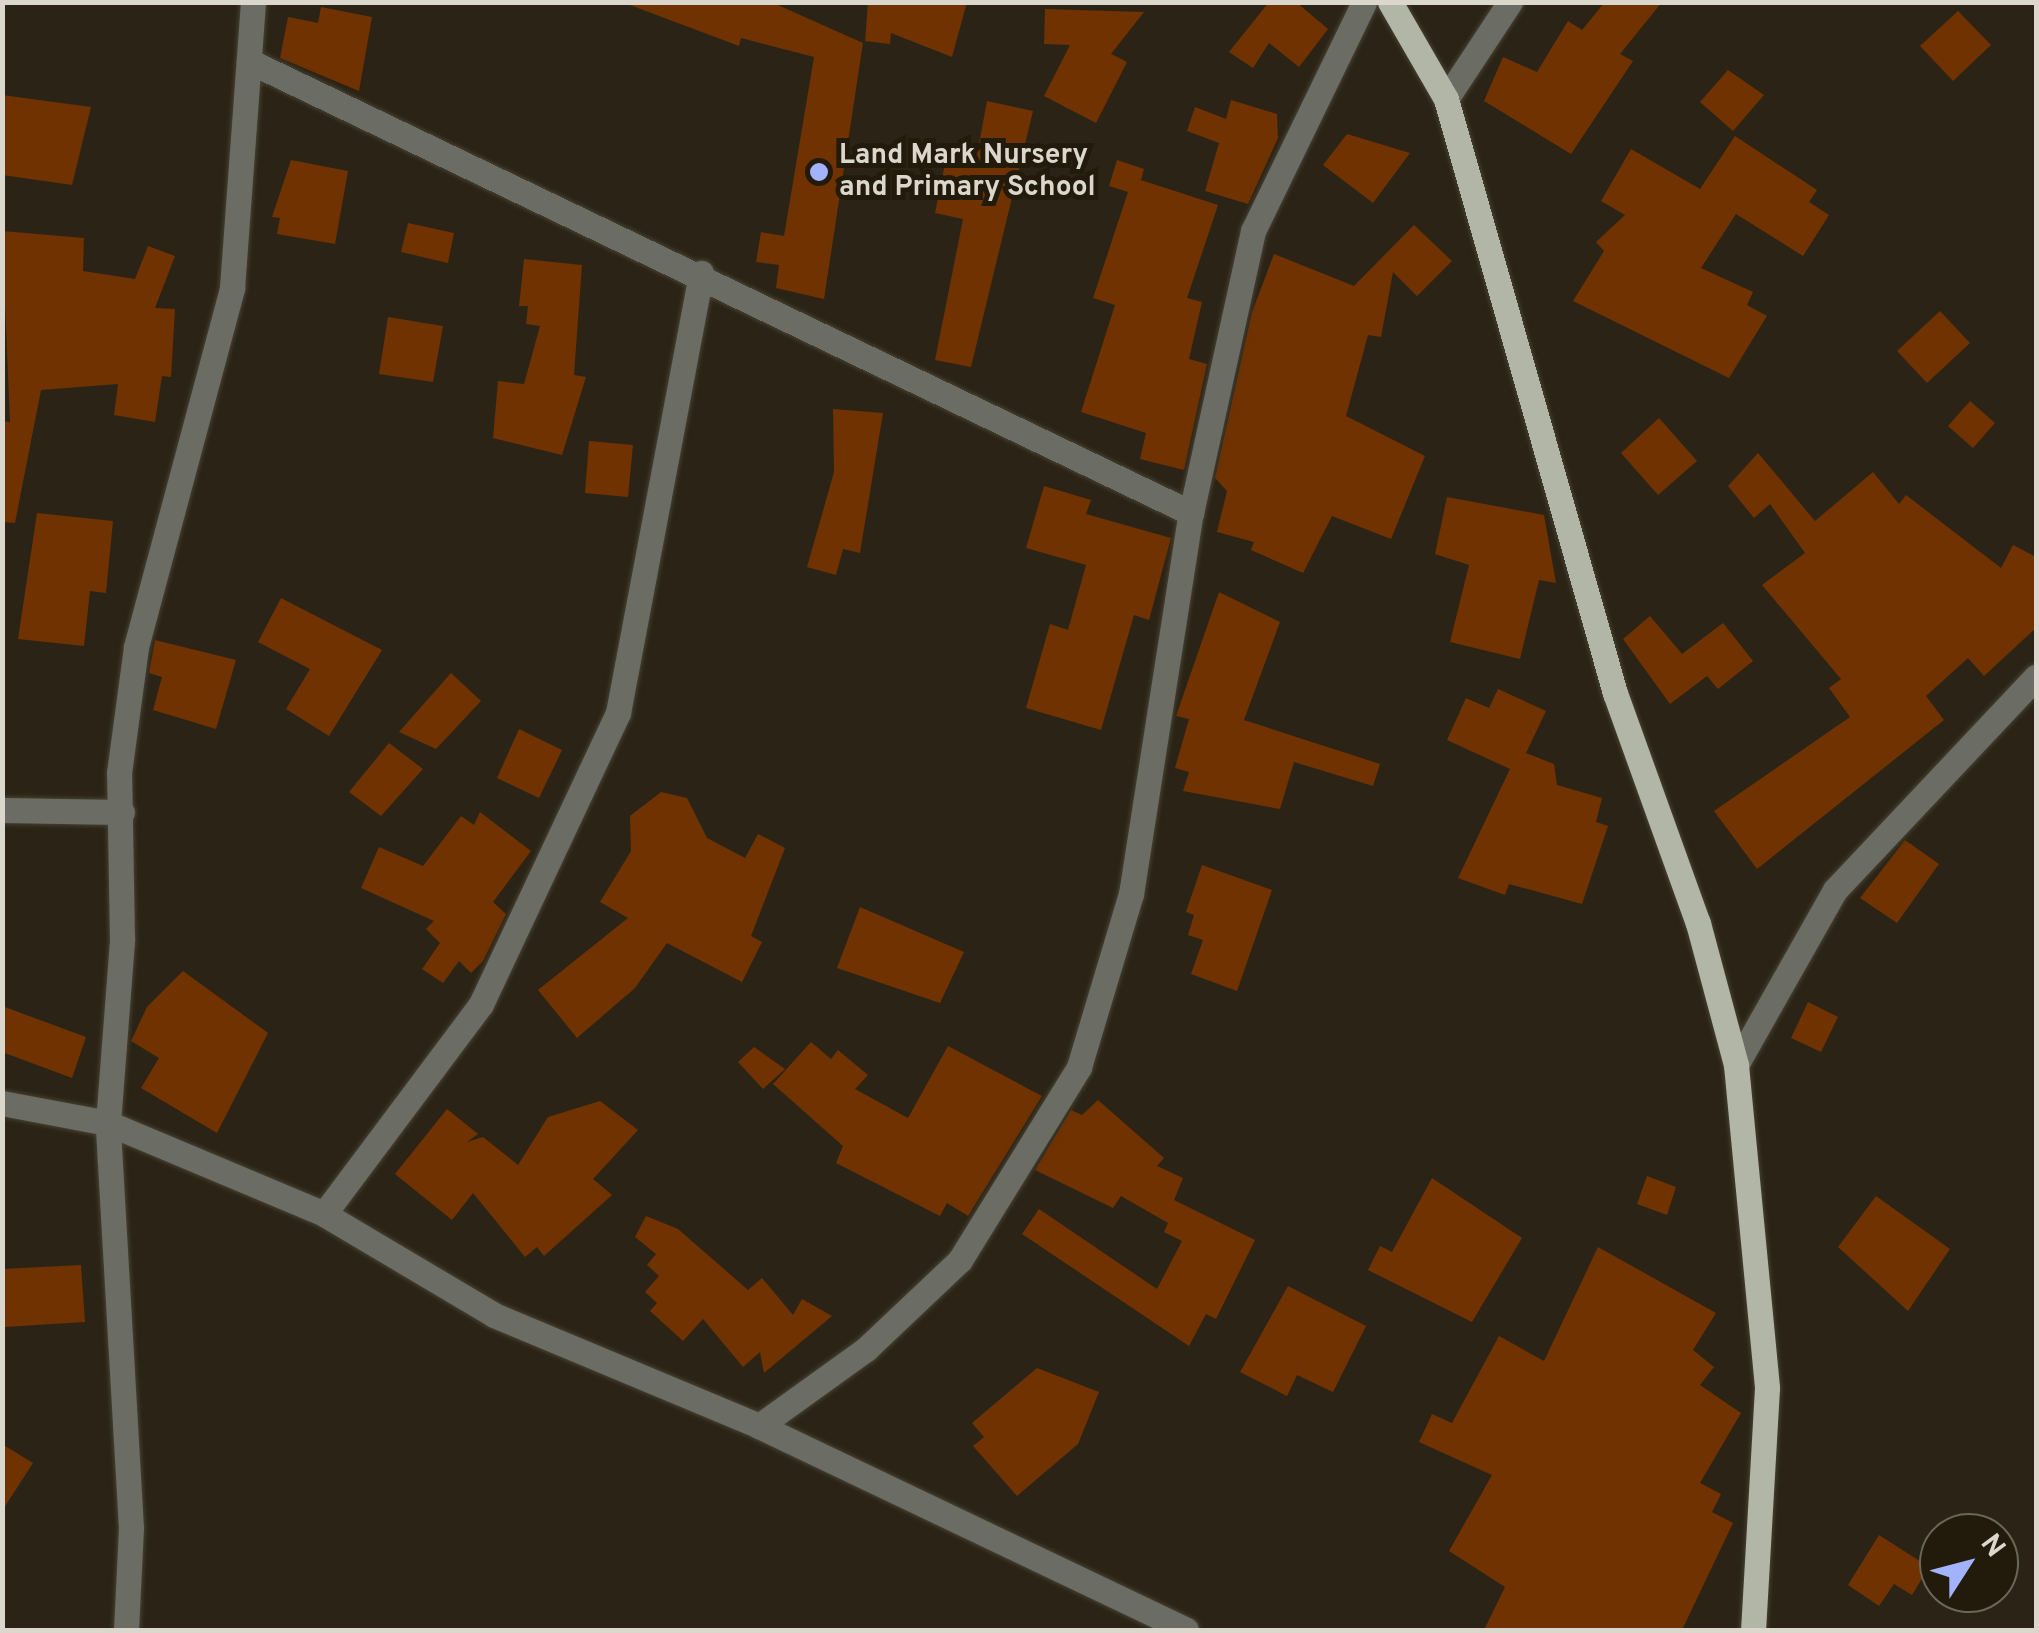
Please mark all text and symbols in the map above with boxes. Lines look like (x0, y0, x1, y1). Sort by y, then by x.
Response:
place label: Land Mark Nursery and Primary School (839, 139, 1096, 205)
marker: Land Mark Nursery and Primary School (808, 161, 830, 183)
north arrow (1919, 1513, 2019, 1613)
text: N (1971, 1528, 2012, 1565)

